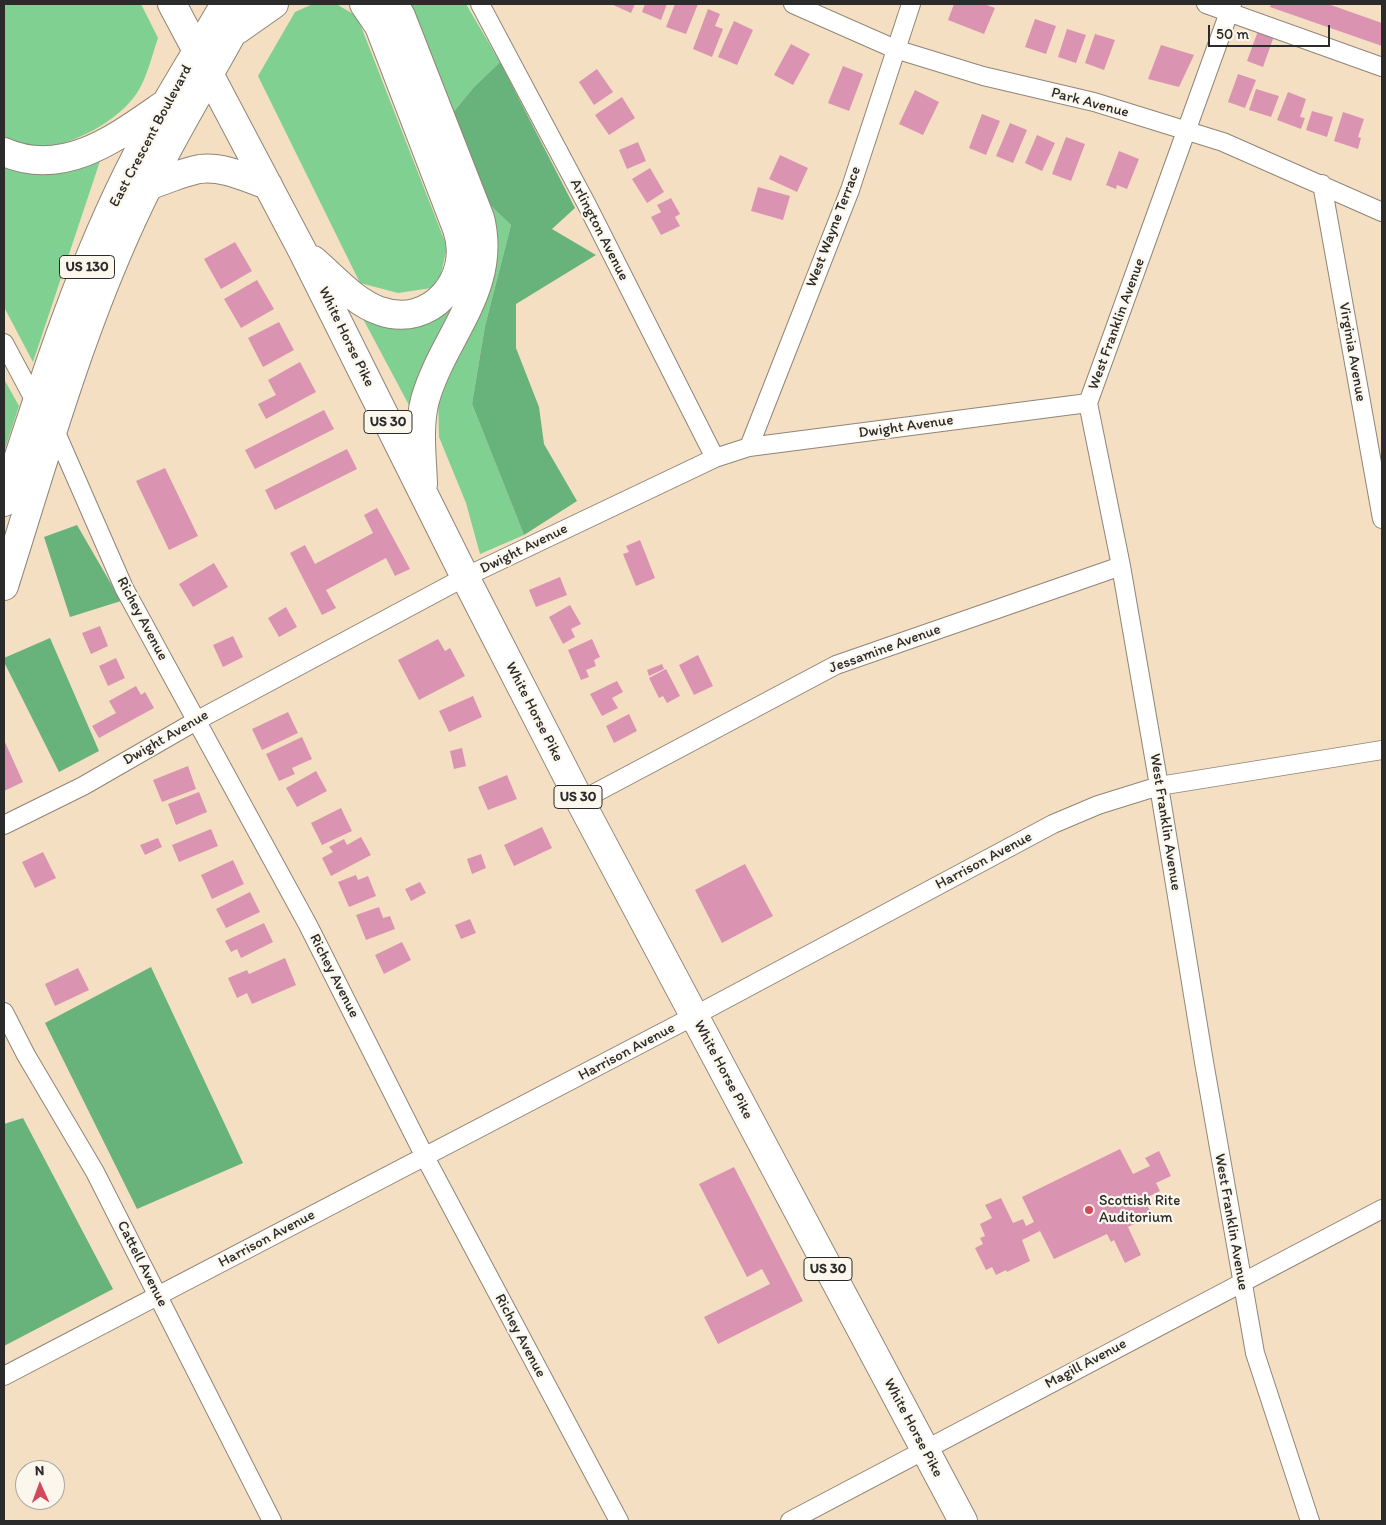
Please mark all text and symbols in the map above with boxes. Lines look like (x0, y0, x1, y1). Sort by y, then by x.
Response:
scale bar (1211, 15, 1334, 47)
text: 50 m (1216, 25, 1249, 43)
street label: East Crescent Boulevard (106, 62, 196, 210)
street label: Park Avenue (1049, 84, 1131, 122)
street label: West Wayne Terrace (803, 164, 865, 290)
street label: Arlington Avenue (566, 176, 632, 284)
road number: US 130 (59, 256, 114, 278)
street label: West Franklin Avenue (1085, 256, 1149, 392)
street label: White Horse Pike (314, 284, 378, 390)
street label: Virginia Avenue (1334, 301, 1370, 403)
road number: US 30 (364, 411, 412, 434)
street label: Dwight Avenue (857, 411, 955, 443)
street label: Dwight Avenue (477, 520, 571, 578)
street label: Richey Avenue (112, 574, 172, 664)
street label: Jessamine Avenue (827, 620, 943, 678)
street label: White Horse Pike (501, 659, 567, 765)
street label: Dwight Avenue (120, 706, 212, 770)
street label: West Franklin Avenue (1145, 752, 1185, 892)
road number: US 30 (554, 786, 602, 809)
street label: Harrison Avenue (933, 828, 1035, 894)
street label: Richey Avenue (305, 931, 363, 1021)
street label: White Horse Pike (689, 1018, 757, 1122)
street label: Harrison Avenue (576, 1019, 678, 1085)
street label: West Franklin Avenue (1210, 1152, 1252, 1292)
place label: Scottish Rite Auditorium (1099, 1192, 1180, 1227)
marker: Scottish Rite Auditorium (1083, 1204, 1095, 1216)
street label: Harrison Avenue (216, 1206, 318, 1272)
street label: Cattell Avenue (113, 1218, 171, 1310)
road number: US 30 (804, 1258, 852, 1280)
street label: Richey Avenue (490, 1291, 550, 1381)
street label: Magill Avenue (1042, 1335, 1130, 1393)
street label: White Horse Pike (879, 1376, 947, 1480)
north arrow (15, 1460, 65, 1510)
text: N (34, 1462, 45, 1479)

